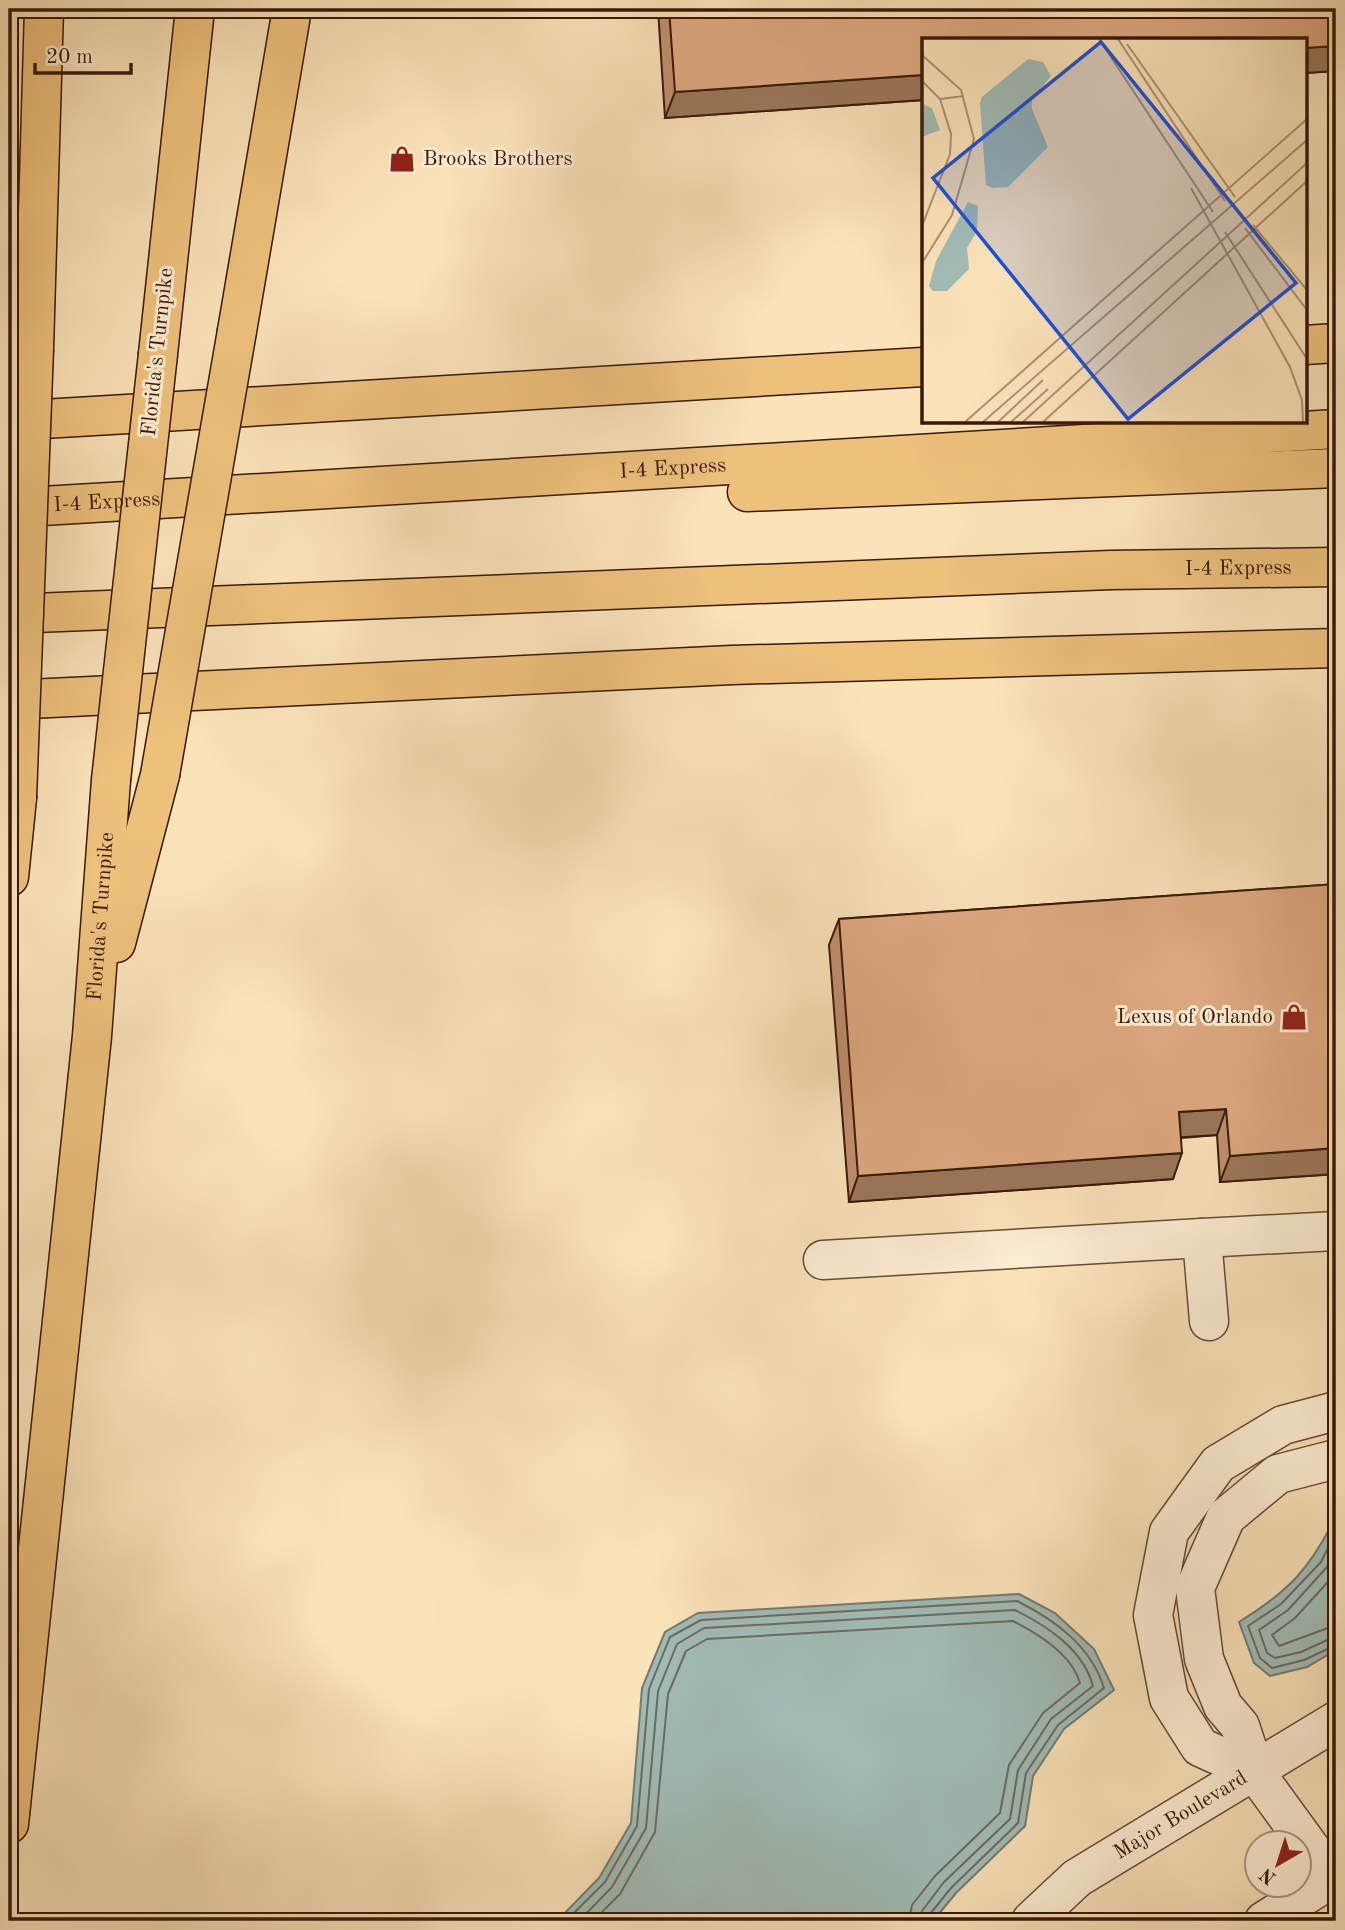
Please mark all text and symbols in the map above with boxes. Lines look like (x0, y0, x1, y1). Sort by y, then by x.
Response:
scale bar (35, 32, 131, 76)
inset map (922, 38, 1306, 424)
text: 20 m (46, 47, 93, 68)
shop icon: Brooks Brothers (387, 144, 417, 174)
place label: Brooks Brothers (423, 149, 573, 170)
street label: Florida's Turnpike (139, 267, 177, 437)
street label: I-4 Express (619, 455, 727, 482)
street label: I-4 Express (53, 489, 161, 516)
street label: I-4 Express (1184, 557, 1292, 580)
street label: Florida's Turnpike (84, 831, 118, 1002)
shop icon: Lexus of Orlando (1279, 1002, 1309, 1032)
place label: Lexus of Orlando (1117, 1007, 1273, 1028)
street label: Major Boulevard (1110, 1767, 1251, 1864)
north arrow (1244, 1828, 1314, 1898)
text: N (1257, 1863, 1280, 1887)

